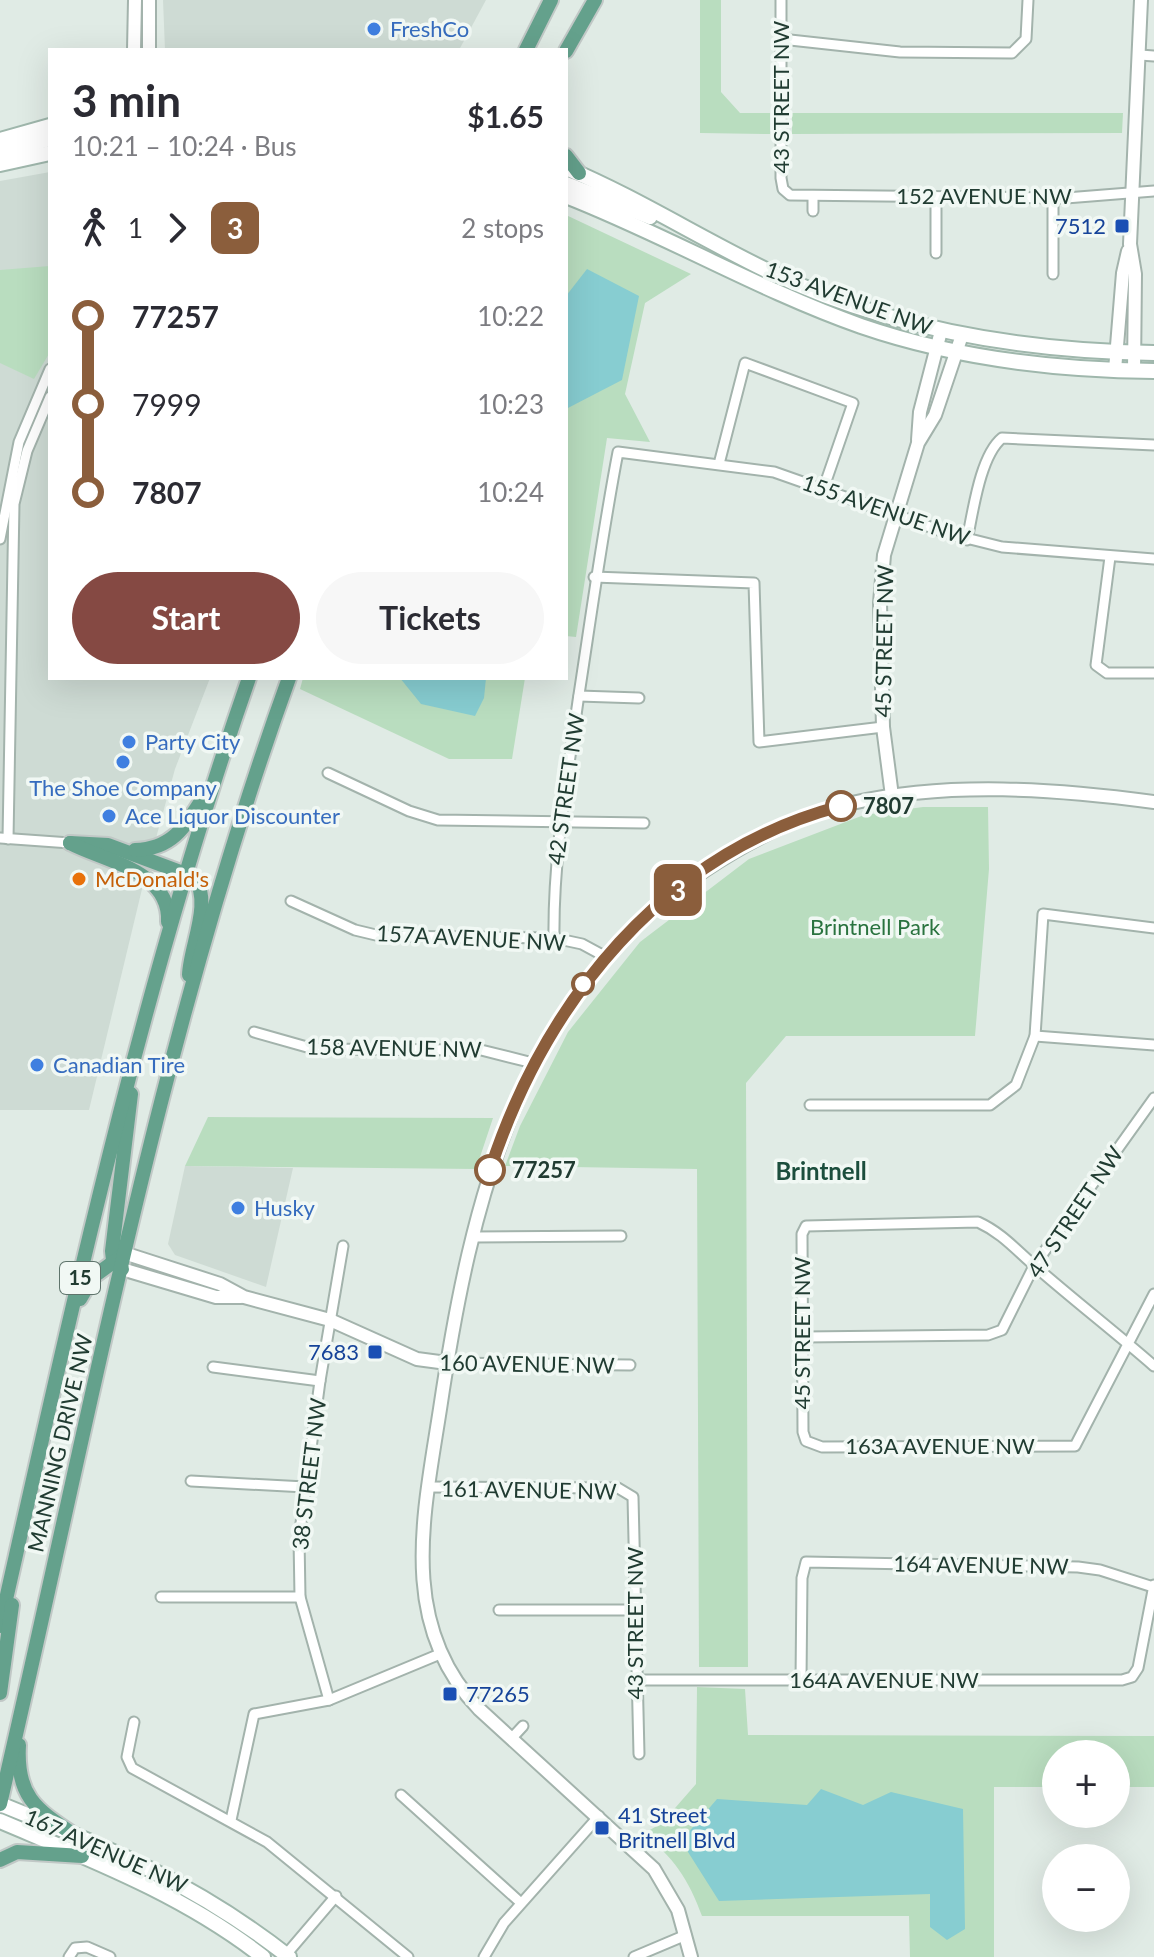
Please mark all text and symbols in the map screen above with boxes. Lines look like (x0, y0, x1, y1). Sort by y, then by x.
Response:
place label: FreshCo (390, 15, 469, 42)
marker: FreshCo (365, 20, 383, 38)
street label: 43 STREET NW (767, 20, 794, 173)
text: 3 min (72, 74, 181, 126)
text: $1.65 (467, 98, 544, 134)
text: 10:21 – 10:24 · Bus (72, 130, 296, 162)
street label: 152 AVENUE NW (896, 182, 1072, 209)
icon: walk (72, 206, 116, 250)
icon: forward (155, 206, 199, 250)
text: 3 (227, 211, 243, 245)
text: 1 (128, 212, 143, 244)
text: 2 stops (461, 212, 544, 244)
place label: 7512 (1055, 212, 1106, 239)
marker: 7512 (1113, 217, 1131, 235)
street label: 153 AVENUE NW (762, 255, 936, 340)
text: 77257 (132, 298, 219, 334)
text: 10:22 (477, 300, 544, 332)
text: 7999 (132, 386, 202, 422)
text: 10:23 (477, 388, 544, 420)
street label: 155 AVENUE NW (799, 468, 974, 551)
text: 7807 (132, 474, 202, 510)
text: 10:24 (477, 476, 544, 508)
street label: 45 STREET NW (869, 564, 898, 718)
button: Start (72, 572, 300, 664)
button: Tickets (316, 572, 544, 664)
street label: 42 STREET NW (542, 711, 590, 866)
place label: Party City (145, 728, 241, 755)
marker: Party City (120, 733, 138, 751)
marker: The Shoe Company (114, 753, 132, 771)
place label: The Shoe Company (29, 774, 218, 801)
marker: 7807 (826, 791, 856, 821)
place label: 7807 (863, 792, 914, 819)
place label: Ace Liquor Discounter (125, 802, 340, 829)
marker: Ace Liquor Discounter (100, 807, 118, 825)
line badge: 3 (652, 864, 704, 916)
place label: McDonald's (95, 865, 209, 892)
marker: McDonald's (70, 870, 88, 888)
text: 3 (670, 873, 686, 907)
park label: Brintnell Park (810, 913, 941, 940)
street label: 157A AVENUE NW (376, 919, 567, 956)
unlabelled marker (572, 973, 594, 995)
street label: 158 AVENUE NW (306, 1032, 482, 1063)
place label: Canadian Tire (53, 1051, 185, 1078)
marker: Canadian Tire (28, 1056, 46, 1074)
street label: 47 STREET NW (1021, 1141, 1129, 1283)
marker: 77257 (475, 1155, 505, 1185)
place label: 77257 (512, 1156, 576, 1183)
district label: Brintnell (775, 1156, 867, 1185)
place label: Husky (254, 1194, 316, 1221)
marker: Husky (229, 1199, 247, 1217)
street label: 45 STREET NW (788, 1256, 815, 1409)
road number: 15 (60, 1262, 100, 1294)
street label: MANNING DRIVE NW (21, 1331, 98, 1555)
place label: 7683 (308, 1338, 359, 1365)
marker: 7683 (366, 1343, 384, 1361)
street label: 160 AVENUE NW (439, 1348, 615, 1379)
street label: 38 STREET NW (286, 1396, 331, 1551)
street label: 163A AVENUE NW (845, 1432, 1035, 1459)
street label: 161 AVENUE NW (441, 1474, 617, 1505)
street label: 43 STREET NW (621, 1546, 648, 1699)
street label: 164 AVENUE NW (893, 1549, 1069, 1580)
street label: 164A AVENUE NW (789, 1666, 979, 1693)
place label: 77265 (466, 1680, 530, 1707)
marker: 77265 (441, 1685, 459, 1703)
map controls (1042, 1740, 1130, 1932)
button: + (1042, 1740, 1130, 1828)
place label: 41 Street Britnell Blvd (618, 1801, 736, 1853)
street label: 167 AVENUE NW (21, 1803, 192, 1899)
marker: 41 Street Britnell Blvd (593, 1819, 611, 1837)
button: − (1042, 1844, 1130, 1932)

